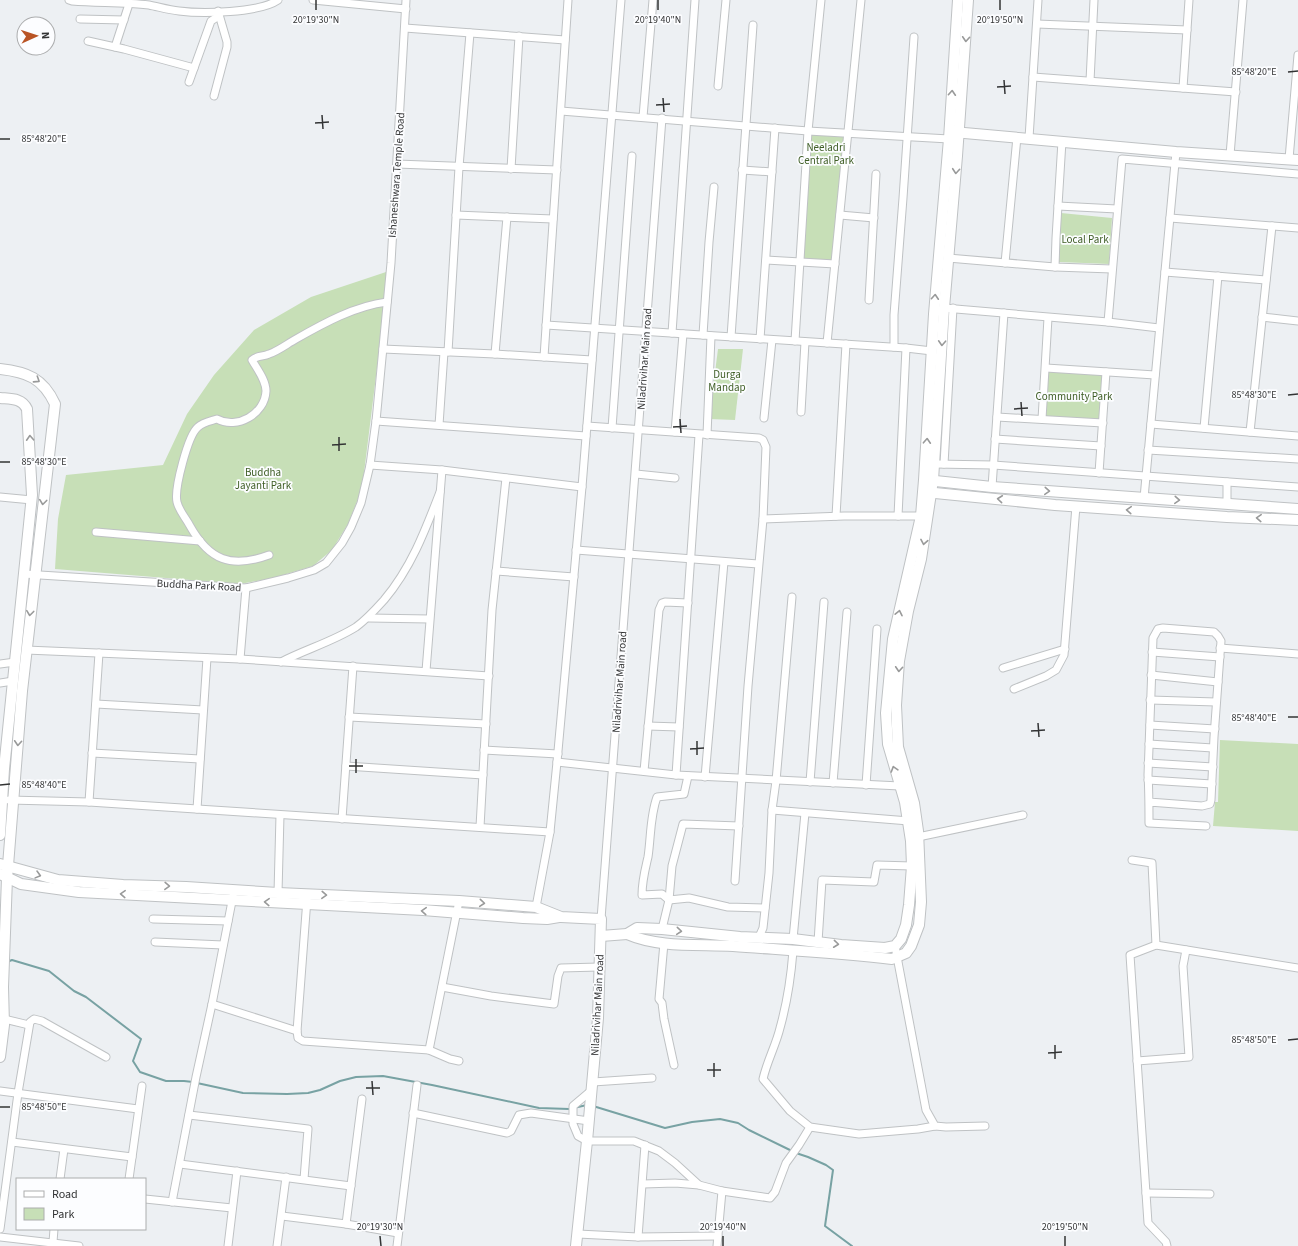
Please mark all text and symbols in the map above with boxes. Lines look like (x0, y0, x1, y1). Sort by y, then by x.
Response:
text: 20°19'30"N (293, 13, 339, 27)
text: 20°19'40"N (635, 13, 681, 27)
text: 20°19'50"N (977, 13, 1023, 27)
north arrow (16, 16, 56, 56)
text: N (38, 31, 53, 40)
one-way arrow (961, 36, 970, 42)
text: 85°48'20"E (1231, 65, 1277, 79)
one-way arrow (947, 90, 956, 96)
street label: Ishaneshwara Temple Road (385, 112, 408, 238)
text: 85°48'20"E (21, 132, 67, 146)
park label: Neeladri Central Park (798, 140, 855, 168)
one-way arrow (952, 168, 961, 175)
park label: Local Park (1061, 232, 1109, 247)
one-way arrow (931, 294, 940, 300)
street label: Niladrivihar Main road (633, 308, 656, 410)
one-way arrow (937, 340, 946, 346)
park label: Durga Mandap (708, 367, 746, 395)
one-way arrow (33, 375, 40, 383)
text: 85°48'30"E (1231, 388, 1277, 402)
park label: Community Park (1036, 389, 1113, 404)
one-way arrow (25, 435, 34, 441)
one-way arrow (923, 438, 932, 444)
text: 85°48'30"E (21, 455, 67, 469)
park label: Buddha Jayanti Park (235, 465, 292, 493)
one-way arrow (1044, 487, 1050, 495)
one-way arrow (997, 494, 1003, 503)
one-way arrow (1174, 496, 1180, 505)
one-way arrow (39, 499, 48, 505)
one-way arrow (1126, 505, 1132, 514)
one-way arrow (1256, 514, 1262, 523)
one-way arrow (920, 539, 928, 545)
street label: Buddha Park Road (156, 576, 242, 595)
one-way arrow (26, 610, 35, 617)
one-way arrow (894, 610, 902, 616)
street label: Niladrivihar Main road (608, 631, 631, 733)
one-way arrow (894, 666, 903, 672)
text: 85°48'40"E (1231, 711, 1277, 725)
one-way arrow (13, 740, 22, 746)
one-way arrow (890, 766, 899, 773)
text: 85°48'40"E (21, 778, 67, 792)
one-way arrow (34, 870, 41, 878)
one-way arrow (164, 882, 170, 890)
one-way arrow (120, 890, 126, 899)
one-way arrow (321, 891, 327, 900)
one-way arrow (264, 897, 270, 906)
one-way arrow (479, 898, 485, 907)
one-way arrow (421, 906, 427, 915)
one-way arrow (676, 926, 682, 935)
one-way arrow (833, 940, 839, 949)
street label: Niladrivihar Main road (587, 954, 608, 1056)
text: 85°48'50"E (1231, 1033, 1277, 1047)
text: 85°48'50"E (21, 1100, 67, 1114)
legend (16, 1178, 146, 1230)
text: Road (52, 1186, 78, 1203)
text: Park (52, 1206, 74, 1223)
text: 20°19'30"N (357, 1220, 403, 1234)
text: 20°19'40"N (700, 1220, 746, 1234)
text: 20°19'50"N (1042, 1220, 1088, 1234)

